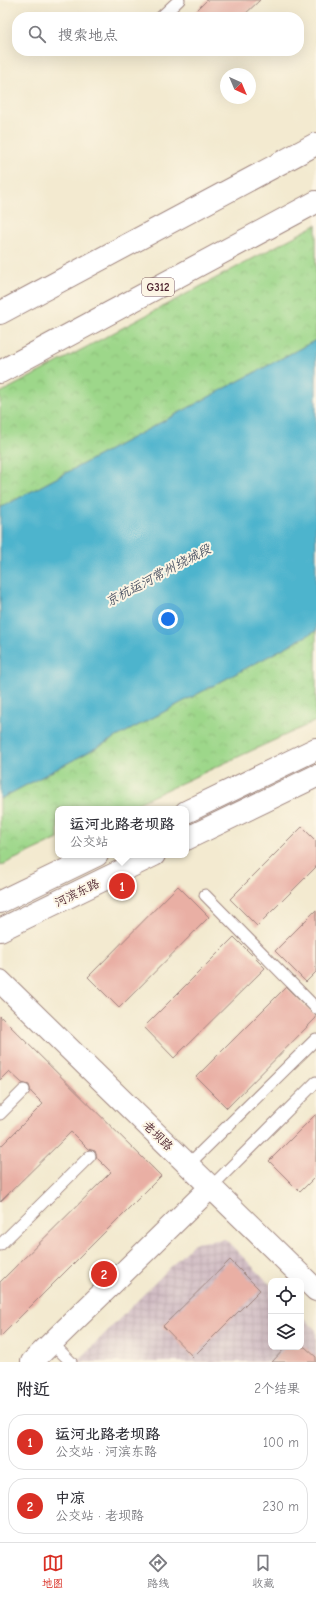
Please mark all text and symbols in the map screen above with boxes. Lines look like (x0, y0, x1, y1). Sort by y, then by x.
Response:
search box (12, 12, 304, 56)
icon: search (26, 23, 48, 45)
text: 搜索地点 (58, 26, 118, 44)
north arrow (220, 68, 256, 104)
road number: G312 (142, 278, 174, 296)
water label: 京杭运河常州绕城段 (103, 540, 215, 609)
your location (158, 609, 178, 629)
popup (55, 806, 189, 858)
text: 运河北路老坝路 (69, 815, 175, 833)
text: 公交站 (69, 834, 109, 849)
pin: 1 (109, 871, 135, 901)
street label: 河滨东路 (52, 876, 102, 910)
street label: 老坝路 (140, 1118, 176, 1154)
pin: 2 (91, 1259, 117, 1289)
map controls (268, 1278, 304, 1350)
button: locate (268, 1278, 304, 1314)
button: layers (268, 1314, 304, 1350)
text: 附近 (16, 1380, 50, 1399)
text: 2个结果 (254, 1381, 300, 1396)
text: 运河北路老坝路 (55, 1425, 160, 1443)
text: 1 (27, 1435, 33, 1450)
text: 100 m (263, 1435, 299, 1450)
text: 公交站 · 河滨东路 (55, 1444, 157, 1459)
text: 中凉 (55, 1489, 85, 1507)
text: 2 (27, 1499, 33, 1514)
text: 230 m (263, 1499, 299, 1514)
text: 公交站 · 老坝路 (55, 1508, 144, 1523)
tab: 地图 (42, 1552, 64, 1590)
tab: 路线 (147, 1552, 169, 1590)
tab: 收藏 (252, 1552, 274, 1590)

